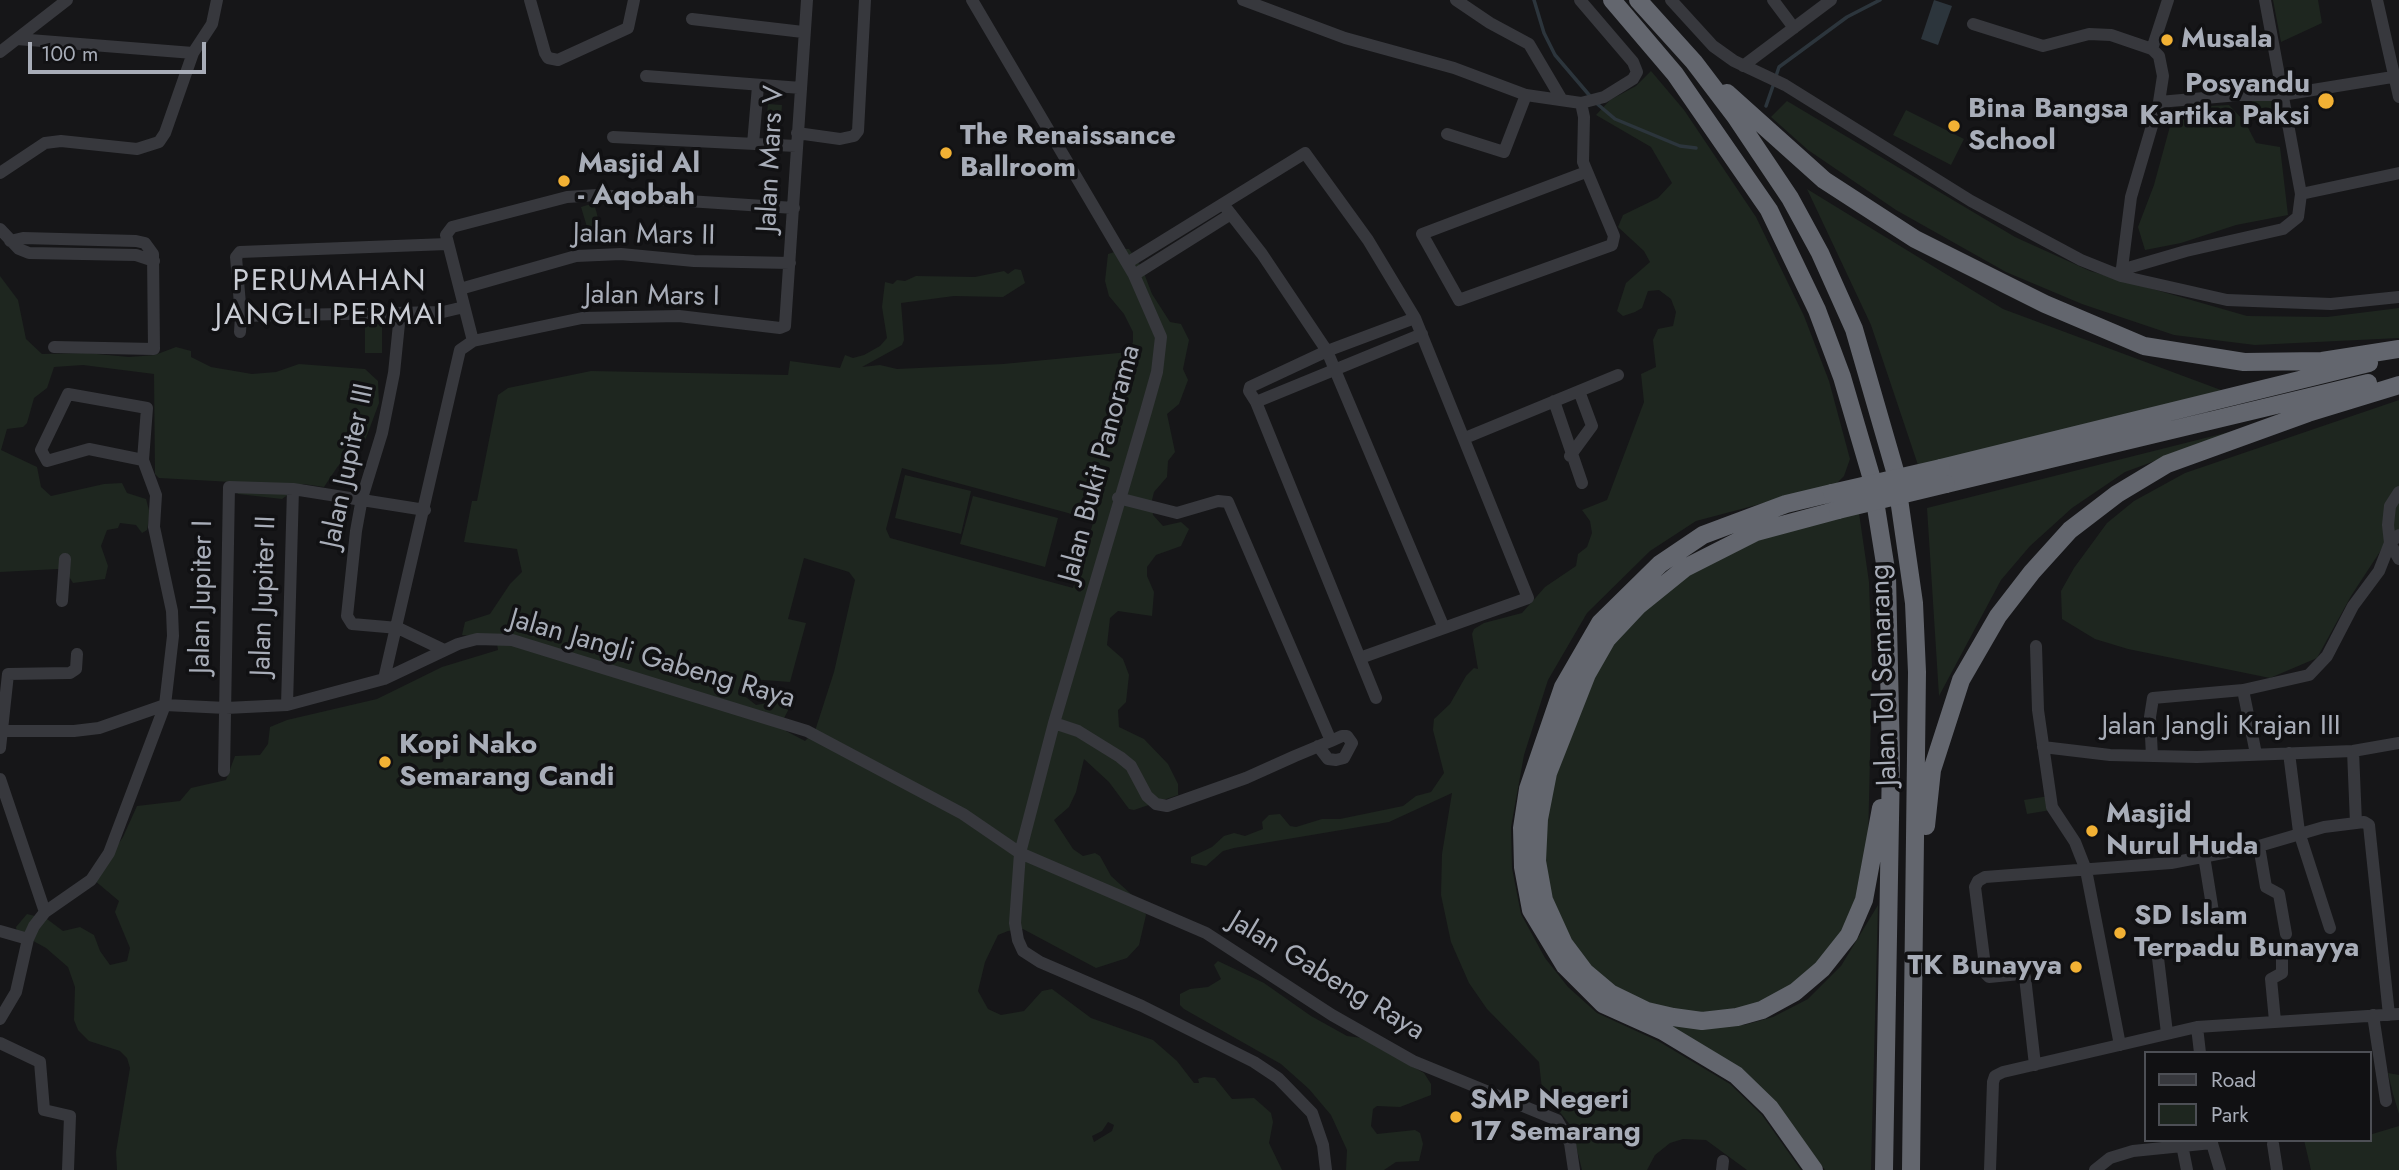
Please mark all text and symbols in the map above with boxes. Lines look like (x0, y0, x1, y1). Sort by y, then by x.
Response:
place label: Musala (2181, 23, 2273, 57)
scale bar (32, 28, 210, 72)
marker: Musala (2159, 32, 2175, 48)
text: 100 m (41, 39, 98, 69)
place label: Posyandu Kartika Paksi (2139, 68, 2310, 134)
street label: Jalan Mars V (751, 85, 793, 233)
marker: Posyandu Kartika Paksi (2316, 91, 2336, 111)
place label: Bina Bangsa School (1968, 93, 2129, 159)
marker: Bina Bangsa School (1946, 118, 1962, 134)
place label: The Renaissance Ballroom (960, 120, 1176, 186)
marker: The Renaissance Ballroom (938, 145, 954, 161)
place label: Masjid Al - Aqobah (578, 148, 700, 214)
marker: Masjid Al - Aqobah (556, 173, 572, 189)
street label: Jalan Mars II (573, 218, 715, 254)
district label: PERUMAHAN JANGLI PERMAI (216, 265, 444, 336)
street label: Jalan Mars I (584, 279, 720, 315)
street label: Jalan Bukit Panorama (1053, 342, 1149, 586)
street label: Jalan Jupiter III (315, 381, 383, 551)
street label: Jalan Jupiter II (245, 515, 285, 677)
street label: Jalan Jupiter I (185, 520, 221, 674)
street label: Jalan Tol Semarang (1864, 563, 1906, 787)
street label: Jalan Jangli Gabeng Raya (505, 603, 799, 717)
street label: Jalan Jangli Krajan III (2101, 710, 2341, 744)
place label: Kopi Nako Semarang Candi (399, 729, 615, 795)
marker: Kopi Nako Semarang Candi (377, 754, 393, 770)
place label: Masjid Nurul Huda (2106, 798, 2258, 864)
marker: Masjid Nurul Huda (2084, 823, 2100, 839)
place label: SD Islam Terpadu Bunayya (2134, 900, 2359, 966)
street label: Jalan Gabeng Raya (1222, 905, 1430, 1049)
marker: SD Islam Terpadu Bunayya (2112, 925, 2128, 941)
place label: TK Bunayya (1907, 950, 2062, 984)
marker: TK Bunayya (2068, 959, 2084, 975)
legend (2144, 1051, 2371, 1142)
text: Road (2211, 1065, 2256, 1095)
place label: SMP Negeri 17 Semarang (1470, 1084, 1641, 1150)
text: Park (2211, 1100, 2248, 1130)
marker: SMP Negeri 17 Semarang (1448, 1109, 1464, 1125)

